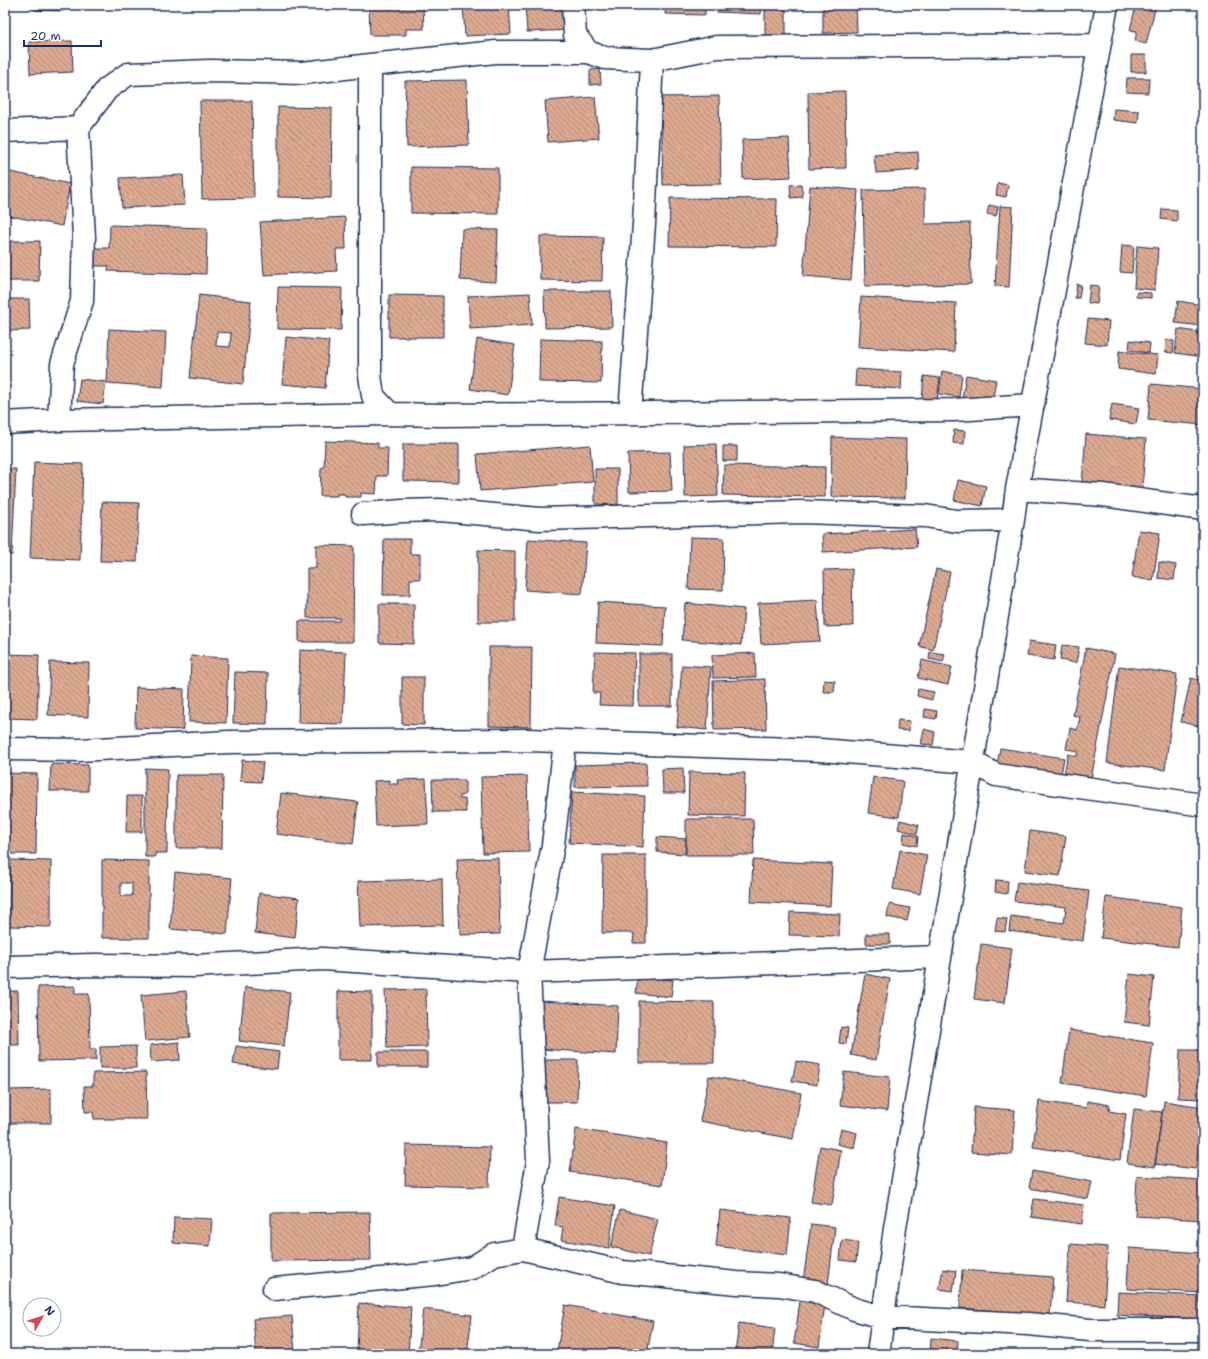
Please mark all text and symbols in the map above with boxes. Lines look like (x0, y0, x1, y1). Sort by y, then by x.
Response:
scale bar (24, 22, 101, 48)
text: 20 m (30, 28, 61, 44)
north arrow (22, 1297, 62, 1337)
text: N (41, 1303, 58, 1319)

